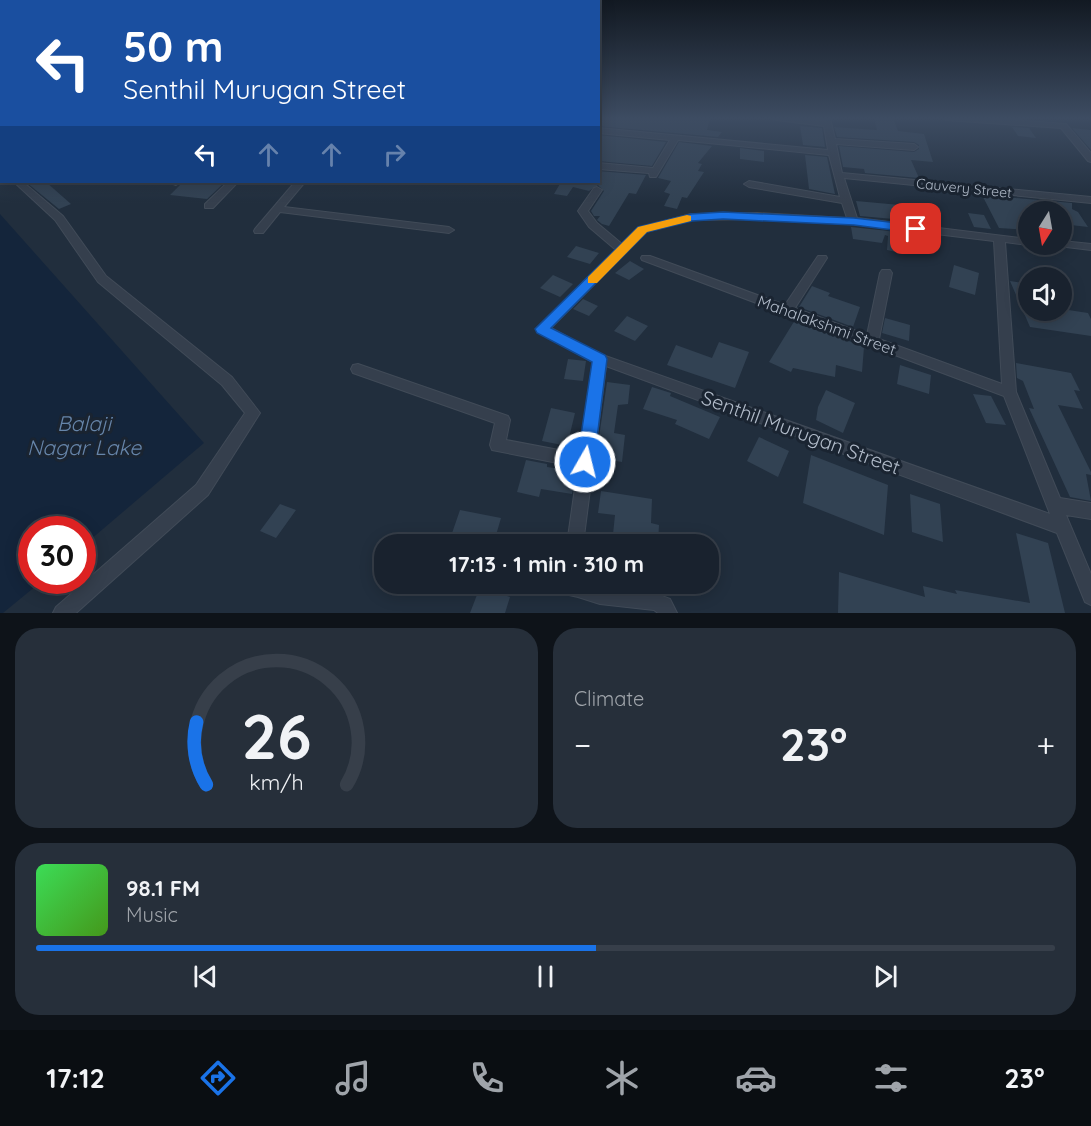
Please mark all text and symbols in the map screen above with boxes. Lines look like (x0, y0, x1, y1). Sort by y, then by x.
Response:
text: 50 m (123, 20, 223, 73)
icon: left (24, 24, 102, 102)
text: Senthil Murugan Street (123, 72, 406, 106)
icon: left (189, 138, 222, 171)
icon: ahead (252, 138, 285, 171)
icon: ahead (315, 138, 348, 171)
icon: right (378, 138, 411, 171)
street label: Cauvery Street (915, 174, 1013, 202)
north arrow (1018, 201, 1072, 255)
map controls (1018, 201, 1072, 321)
pin (890, 203, 941, 254)
icon: arrive (899, 212, 932, 245)
button: sound (1018, 267, 1072, 321)
street label: Mahalakshmi Street (755, 291, 899, 359)
street label: Senthil Murugan Street (698, 384, 904, 480)
water label: Balaji Nagar Lake (27, 410, 142, 460)
position arrow (553, 430, 617, 494)
speed limit sign: 30 (18, 516, 96, 594)
text: 17:13 · 1 min · 310 m (449, 550, 644, 578)
text: Climate (574, 686, 644, 711)
text: 26 (241, 697, 312, 775)
text: 23° (780, 716, 848, 772)
text: − (574, 724, 591, 765)
text: + (1036, 724, 1055, 765)
text: km/h (249, 769, 304, 795)
text: 98.1 FM (126, 874, 200, 902)
text: Music (126, 902, 178, 927)
icon: previous (189, 960, 222, 993)
icon: pause (529, 960, 562, 993)
icon: next (869, 960, 902, 993)
icon: directions (197, 1057, 239, 1099)
icon: music (332, 1057, 374, 1099)
icon: phone (466, 1057, 508, 1099)
icon: climate (601, 1057, 643, 1099)
icon: car (735, 1057, 777, 1099)
icon: filters (870, 1057, 912, 1099)
text: 17:12 (46, 1061, 105, 1095)
text: 23° (1004, 1061, 1045, 1095)

